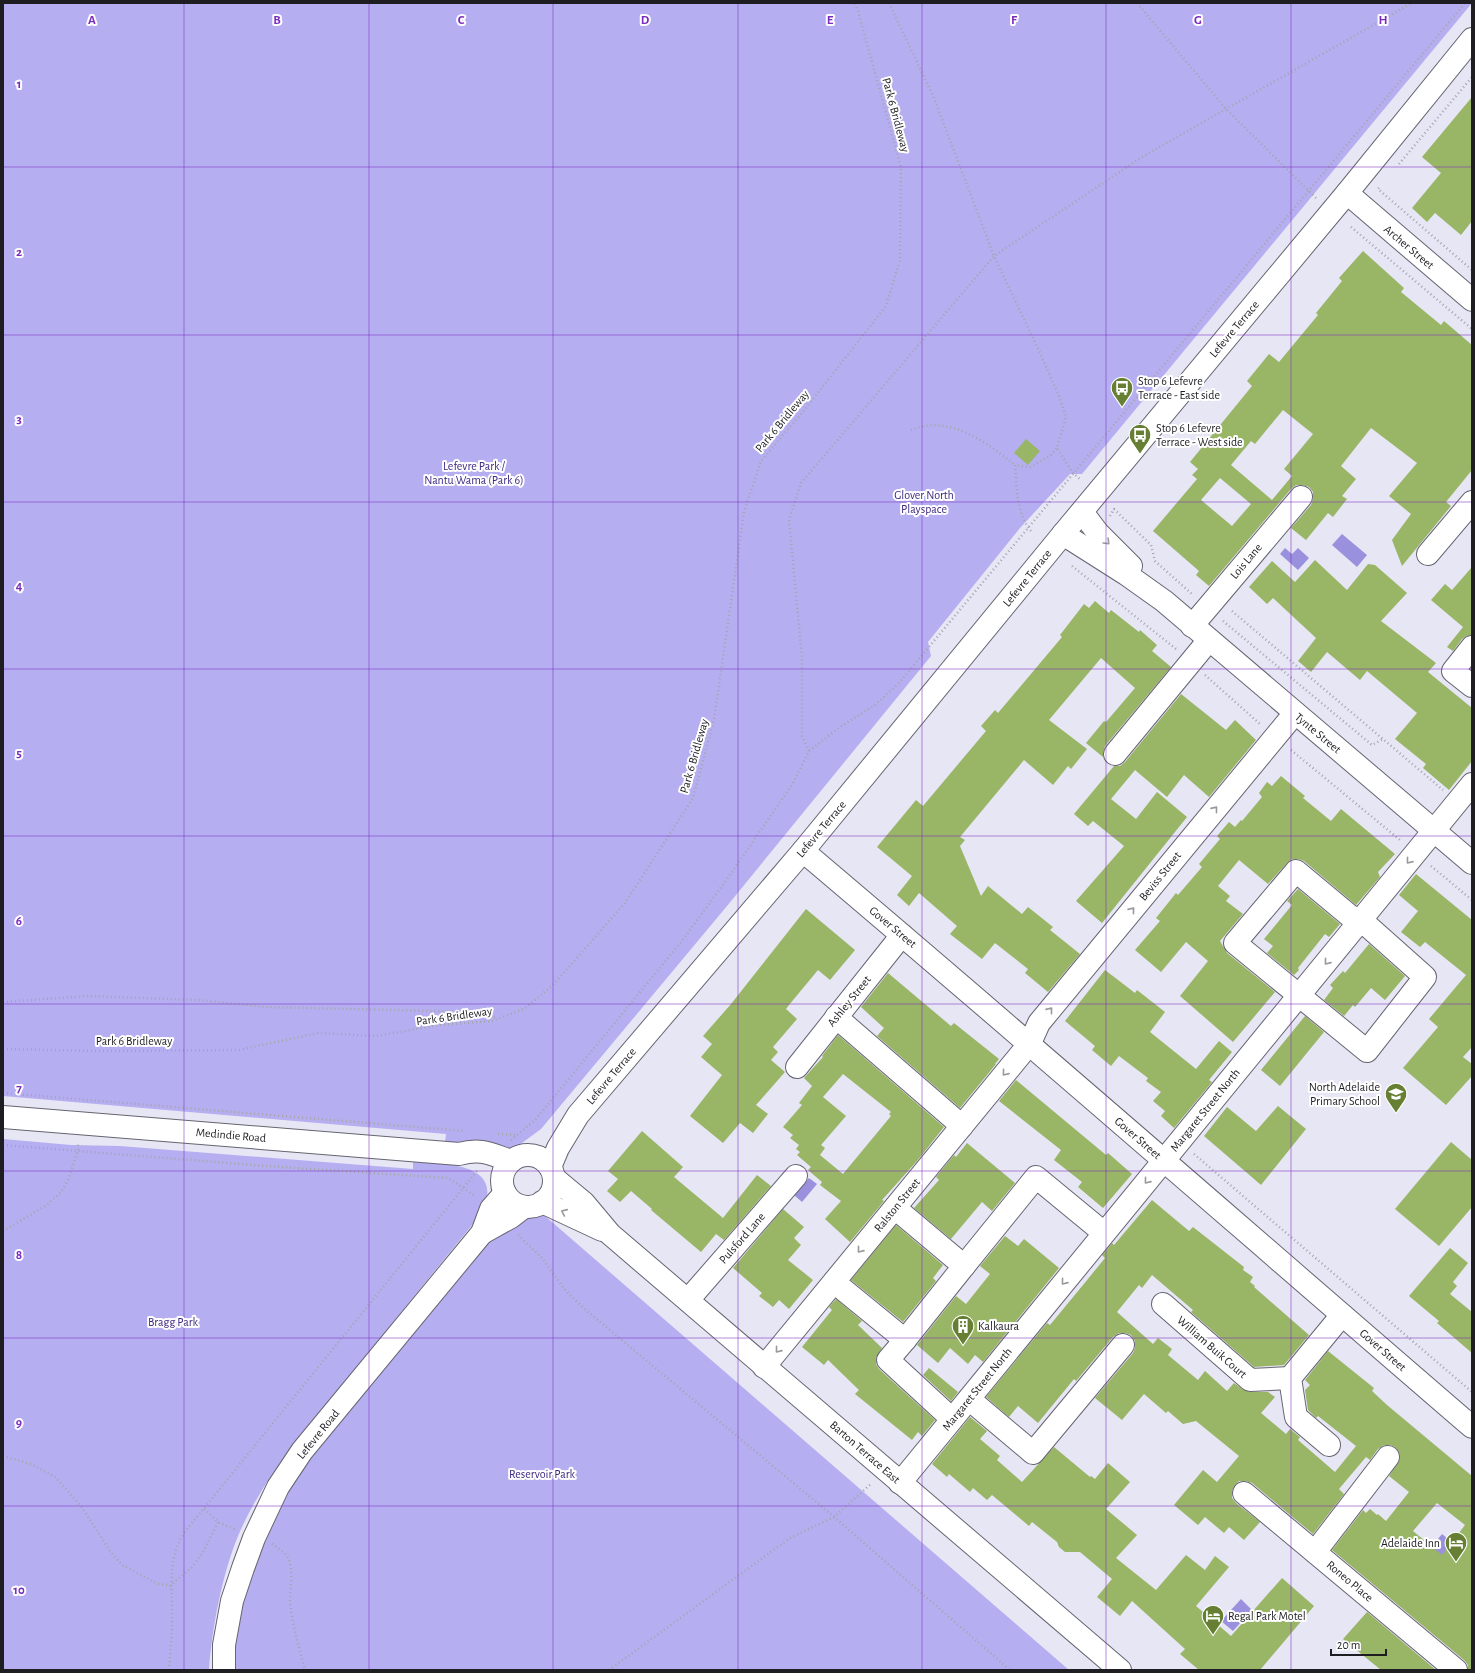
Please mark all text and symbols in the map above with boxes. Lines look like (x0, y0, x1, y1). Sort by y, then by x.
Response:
text: A (88, 14, 96, 27)
text: B (273, 14, 281, 27)
text: C (458, 14, 465, 27)
text: D (641, 14, 650, 27)
text: E (827, 14, 834, 27)
text: F (1011, 14, 1018, 27)
text: G (1194, 14, 1202, 27)
text: H (1378, 14, 1388, 27)
street label: Park 6 Bridleway (879, 76, 912, 154)
text: 1 (17, 78, 21, 91)
street label: Archer Street (1382, 223, 1436, 271)
text: 2 (16, 246, 22, 259)
street label: Lefevre Terrace (1207, 298, 1261, 360)
bus stop icon: Stop 6 Lefevre Terrace - East side (1109, 375, 1135, 408)
place label: Stop 6 Lefevre Terrace - East side (1138, 375, 1220, 401)
street label: Park 6 Bridleway (753, 388, 812, 455)
text: 3 (16, 413, 22, 426)
bus stop icon: Stop 6 Lefevre Terrace - West side (1127, 422, 1153, 455)
place label: Stop 6 Lefevre Terrace - West side (1156, 422, 1243, 448)
park label: Lefevre Park / Nantu Wama (Park 6) (424, 460, 524, 486)
park label: Glover North Playspace (894, 489, 954, 516)
one-way arrow (1102, 537, 1110, 545)
street label: Lois Lane (1228, 541, 1264, 581)
street label: Lefevre Terrace (1000, 547, 1054, 609)
text: 4 (16, 580, 23, 593)
street label: Tynte Street (1292, 710, 1343, 756)
street label: Park 6 Bridleway (678, 718, 711, 795)
text: 5 (16, 747, 22, 760)
street label: Lefevre Terrace (794, 798, 848, 860)
one-way arrow (1211, 807, 1218, 814)
street label: Beviss Street (1137, 849, 1183, 903)
one-way arrow (1407, 856, 1414, 864)
street label: Gover Street (867, 904, 919, 950)
one-way arrow (1128, 907, 1135, 914)
text: 6 (16, 915, 22, 928)
one-way arrow (1324, 957, 1331, 964)
street label: Ashley Street (825, 973, 874, 1029)
street label: Park 6 Bridleway (415, 1005, 493, 1028)
one-way arrow (1045, 1007, 1052, 1015)
street label: Park 6 Bridleway (96, 1035, 172, 1048)
street label: Lefevre Terrace (584, 1045, 638, 1107)
street label: Margaret Street North (1168, 1066, 1242, 1154)
one-way arrow (1003, 1069, 1010, 1076)
place label: North Adelaide Primary School (1309, 1081, 1380, 1108)
school or university icon: North Adelaide Primary School (1383, 1081, 1409, 1114)
text: 7 (16, 1082, 22, 1095)
street label: Gover Street (1112, 1115, 1164, 1161)
street label: Medindie Road (195, 1126, 267, 1144)
street label: Ralston Street (872, 1176, 922, 1234)
one-way arrow (1144, 1177, 1151, 1184)
one-way arrow (560, 1208, 567, 1216)
street label: Pulsford Lane (717, 1210, 767, 1266)
one-way arrow (858, 1245, 865, 1252)
text: 8 (16, 1249, 22, 1262)
one-way arrow (1062, 1277, 1069, 1285)
building icon: Kalkaura (950, 1313, 976, 1346)
street label: William Buik Court (1175, 1314, 1249, 1380)
park label: Bragg Park (148, 1316, 199, 1328)
place label: Kalkaura (978, 1320, 1019, 1332)
street label: Gover Street (1357, 1327, 1409, 1373)
one-way arrow (775, 1345, 782, 1352)
street label: Margaret Street North (940, 1345, 1014, 1433)
street label: Lefevre Road (295, 1407, 341, 1461)
text: 9 (16, 1417, 22, 1430)
street label: Barton Terrace East (828, 1418, 903, 1486)
park label: Reservoir Park (509, 1468, 576, 1480)
hotel icon: Adelaide Inn (1443, 1530, 1469, 1563)
place label: Adelaide Inn (1381, 1537, 1440, 1549)
street label: Roneo Place (1325, 1558, 1375, 1604)
text: 10 (13, 1584, 25, 1597)
hotel icon: Regal Park Motel (1200, 1603, 1226, 1636)
place label: Regal Park Motel (1228, 1610, 1306, 1622)
scale bar (1331, 1631, 1386, 1657)
text: 20 m (1337, 1639, 1360, 1651)

